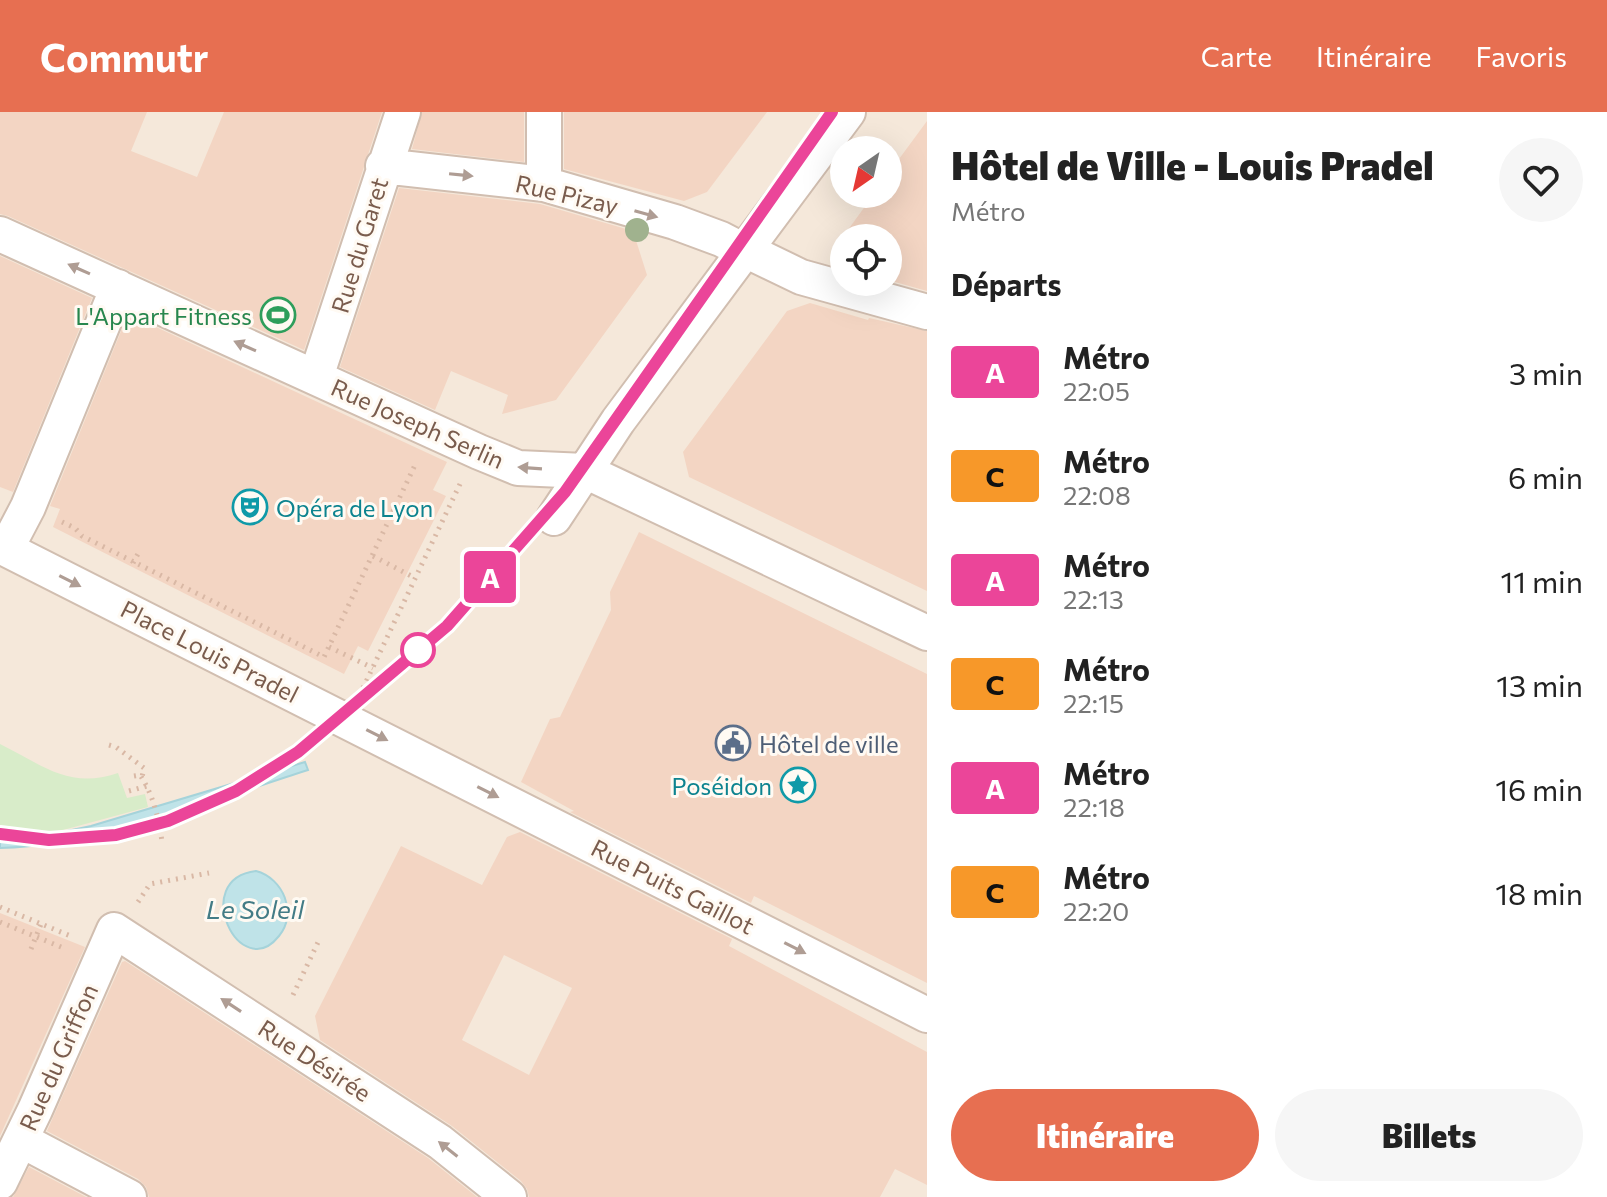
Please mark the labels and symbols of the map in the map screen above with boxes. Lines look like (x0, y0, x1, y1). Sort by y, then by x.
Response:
north arrow (830, 136, 902, 208)
one-way arrow (449, 168, 474, 181)
street label: Rue Pizay (513, 168, 621, 220)
street label: Rue du Garet (325, 174, 393, 316)
one-way arrow (634, 208, 658, 221)
one-way arrow (67, 262, 91, 276)
sports icon: L'Appart Fitness (259, 296, 297, 334)
place label: L'Appart Fitness (75, 301, 252, 330)
one-way arrow (233, 339, 257, 353)
street label: Rue Joseph Serlin (327, 372, 509, 474)
one-way arrow (518, 461, 543, 474)
theatre icon: Opéra de Lyon (231, 488, 269, 526)
place label: Opéra de Lyon (276, 493, 433, 522)
line badge: A (464, 551, 516, 603)
one-way arrow (58, 574, 81, 588)
street label: Place Louis Pradel (116, 594, 304, 708)
unlabelled marker (401, 633, 435, 667)
public building icon: Hôtel de ville (714, 724, 752, 762)
one-way arrow (366, 729, 389, 742)
place label: Hôtel de ville (759, 729, 899, 758)
place icon: Poséidon (779, 766, 817, 804)
place label: Poséidon (672, 771, 772, 800)
one-way arrow (477, 785, 500, 799)
street label: Rue Puits Gaillot (587, 832, 760, 940)
water label: Le Soleil (206, 893, 305, 924)
one-way arrow (784, 941, 807, 955)
street label: Rue du Griffon (13, 979, 103, 1135)
one-way arrow (220, 999, 242, 1013)
street label: Rue Désirée (253, 1013, 377, 1107)
one-way arrow (438, 1141, 458, 1157)

